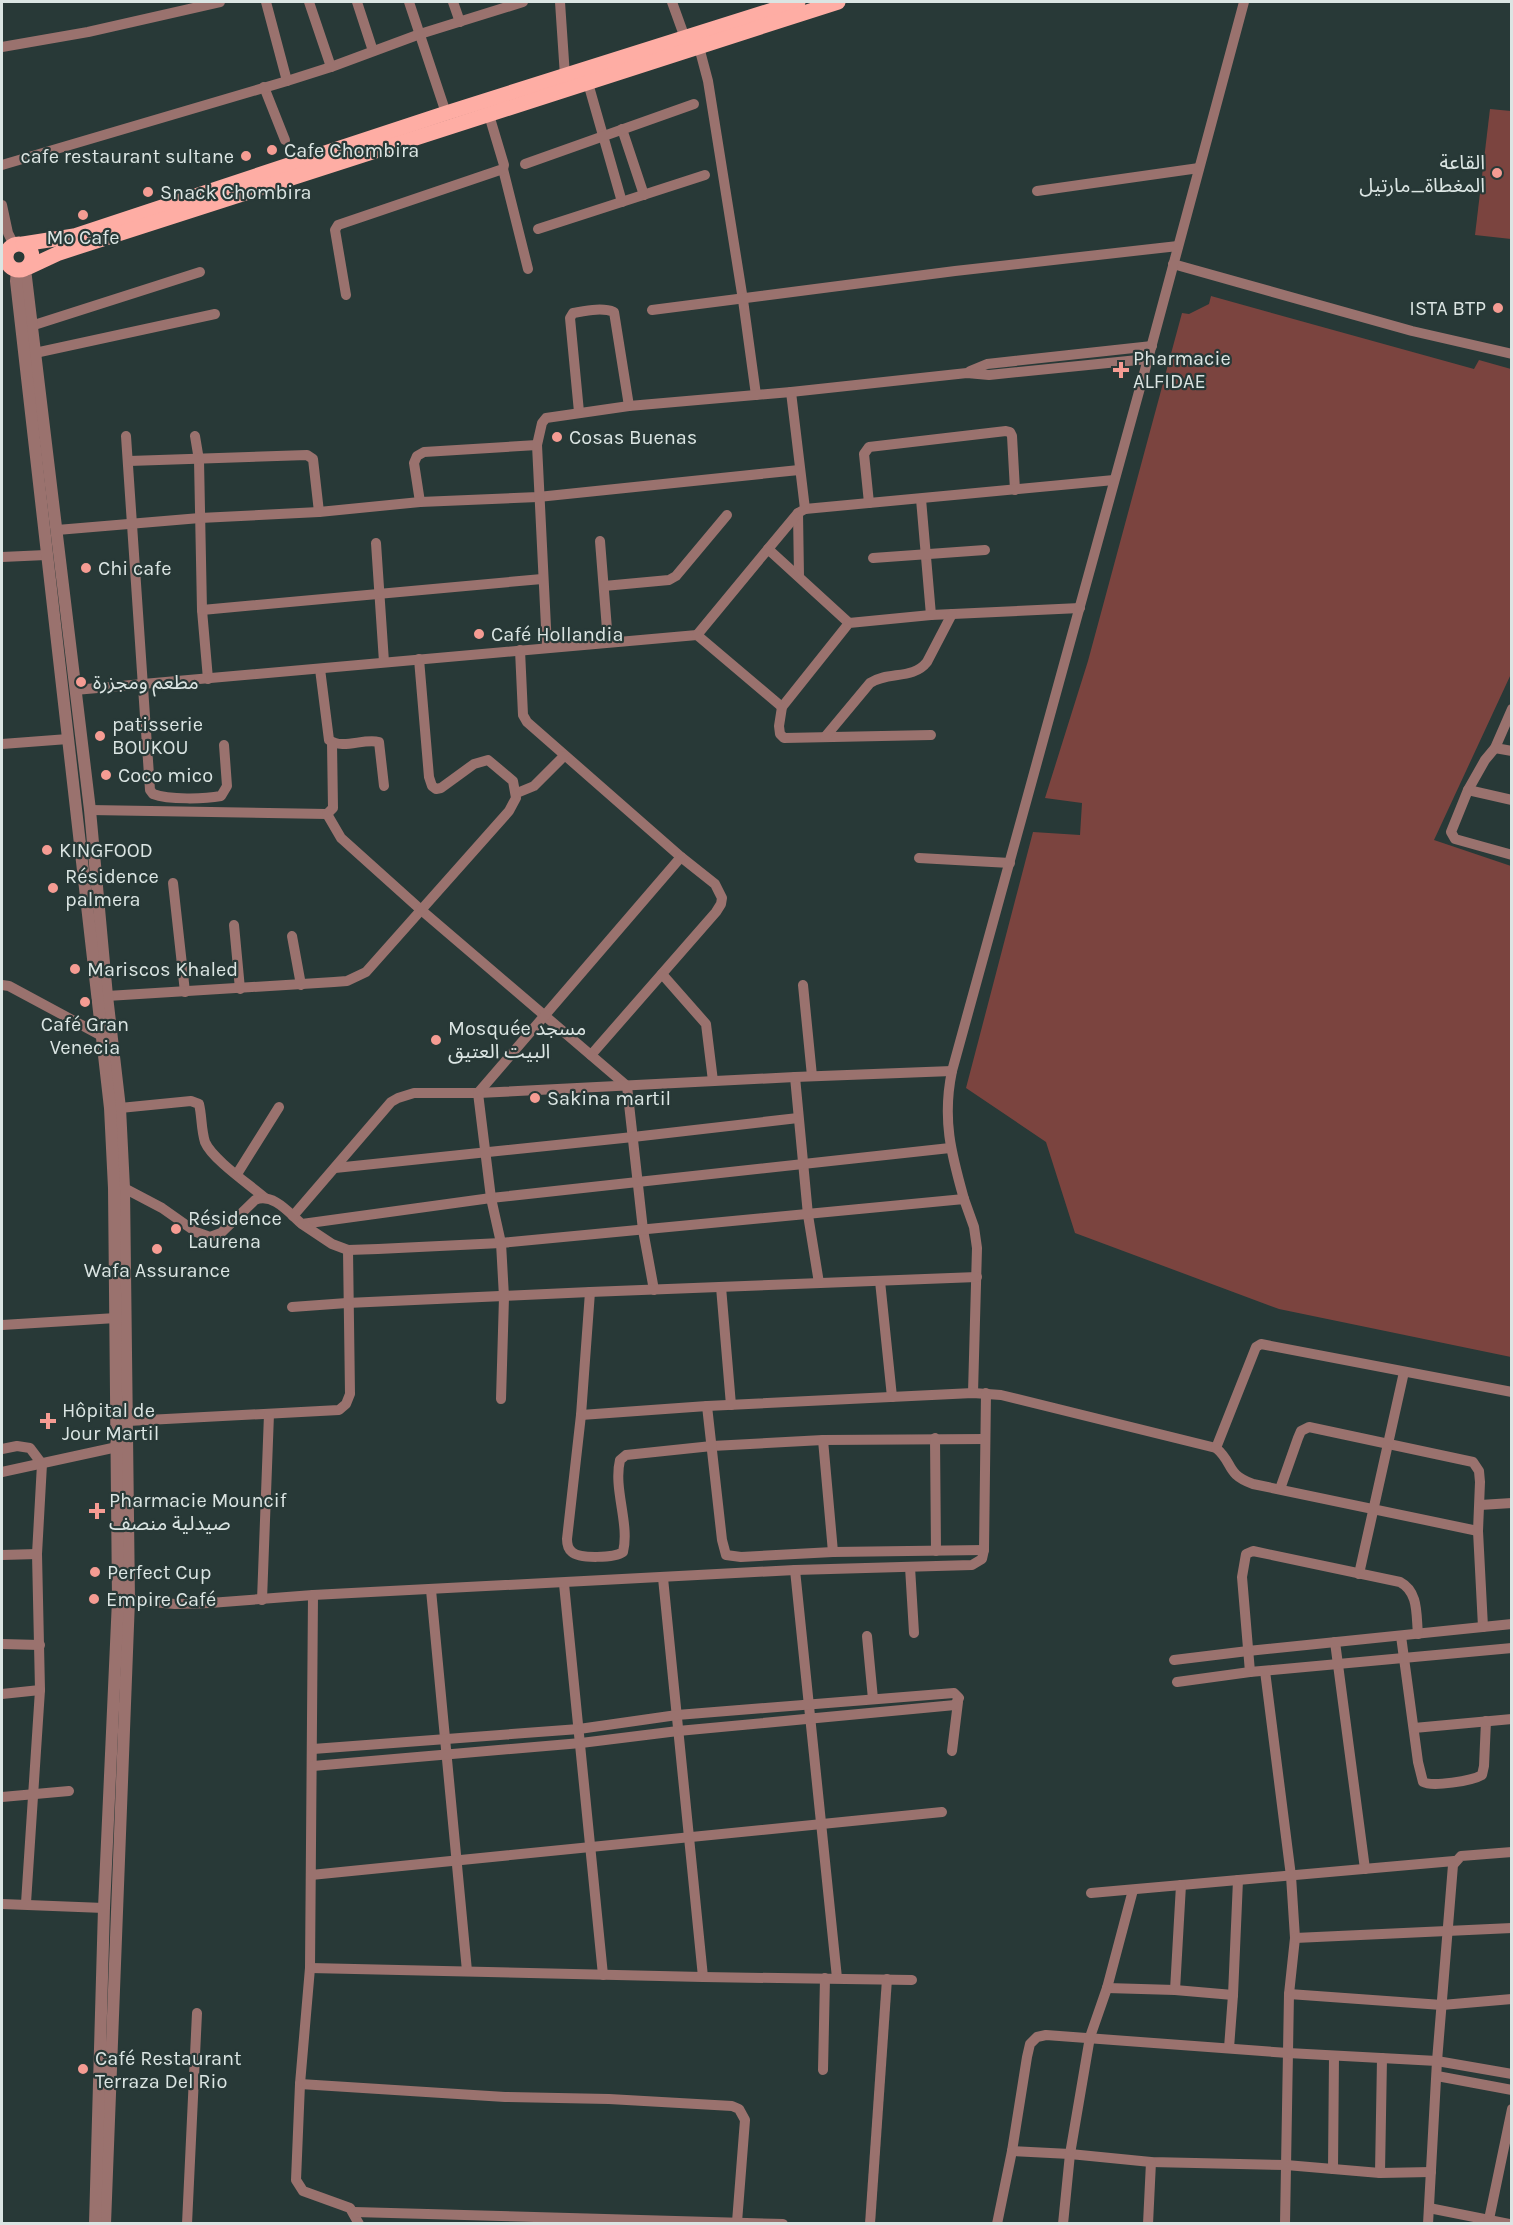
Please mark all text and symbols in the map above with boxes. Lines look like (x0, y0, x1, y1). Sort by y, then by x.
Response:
place label: Cafe Chombira (284, 139, 419, 162)
marker: Cafe Chombira (265, 143, 279, 157)
place label: cafe restaurant sultane (20, 145, 234, 168)
marker: cafe restaurant sultane (239, 149, 253, 163)
place label: القاعة المغطاة_مارتيل (1359, 151, 1485, 197)
marker: القاعة المغطاة_مارتيل (1490, 166, 1504, 180)
place label: Snack Chombira (160, 181, 312, 204)
marker: Snack Chombira (141, 185, 155, 199)
marker: Mo Cafe (76, 208, 90, 222)
place label: Mo Cafe (46, 226, 120, 249)
place label: ISTA BTP (1409, 297, 1486, 320)
marker: ISTA BTP (1491, 301, 1505, 315)
place label: Pharmacie ALFIDAE (1133, 347, 1231, 393)
marker: Pharmacie ALFIDAE (1114, 363, 1128, 377)
place label: Cosas Buenas (569, 426, 697, 449)
marker: Cosas Buenas (550, 430, 564, 444)
place label: Chi cafe (98, 557, 172, 580)
marker: Chi cafe (79, 561, 93, 575)
place label: Café Hollandia (491, 623, 624, 646)
marker: Café Hollandia (472, 627, 486, 641)
place label: مطعم ومجزرة (93, 671, 199, 697)
marker: مطعم ومجزرة (74, 675, 88, 689)
place label: patisserie BOUKOU (112, 713, 203, 759)
marker: patisserie BOUKOU (93, 729, 107, 743)
place label: Coco mico (118, 764, 213, 787)
marker: Coco mico (99, 768, 113, 782)
place label: KINGFOOD (59, 839, 153, 862)
marker: KINGFOOD (40, 843, 54, 857)
place label: Résidence palmera (65, 865, 159, 911)
marker: Résidence palmera (46, 881, 60, 895)
place label: Mariscos Khaled (87, 958, 238, 981)
marker: Mariscos Khaled (68, 962, 82, 976)
marker: Café Gran Venecia (78, 995, 92, 1009)
place label: Café Gran Venecia (41, 1013, 129, 1059)
place label: Mosquée مسجد البيت العتيق (448, 1017, 586, 1064)
marker: Mosquée مسجد البيت العتيق (429, 1033, 443, 1047)
place label: Sakina martil (547, 1087, 671, 1110)
marker: Sakina martil (528, 1091, 542, 1105)
place label: Résidence Laurena (188, 1207, 282, 1253)
marker: Résidence Laurena (169, 1222, 183, 1236)
marker: Wafa Assurance (150, 1242, 164, 1256)
place label: Wafa Assurance (84, 1259, 230, 1282)
place label: Hôpital de Jour Martil (62, 1399, 159, 1445)
marker: Hôpital de Jour Martil (39, 1412, 57, 1430)
place label: Pharmacie Mouncif صيدلية منصف (109, 1489, 287, 1535)
marker: Pharmacie Mouncif صيدلية منصف (90, 1504, 104, 1518)
place label: Perfect Cup (107, 1561, 211, 1584)
marker: Perfect Cup (88, 1565, 102, 1579)
place label: Empire Café (106, 1588, 216, 1611)
marker: Empire Café (87, 1592, 101, 1606)
place label: Café Restaurant Terraza Del Rio (95, 2047, 242, 2093)
marker: Café Restaurant Terraza Del Rio (76, 2062, 90, 2076)

